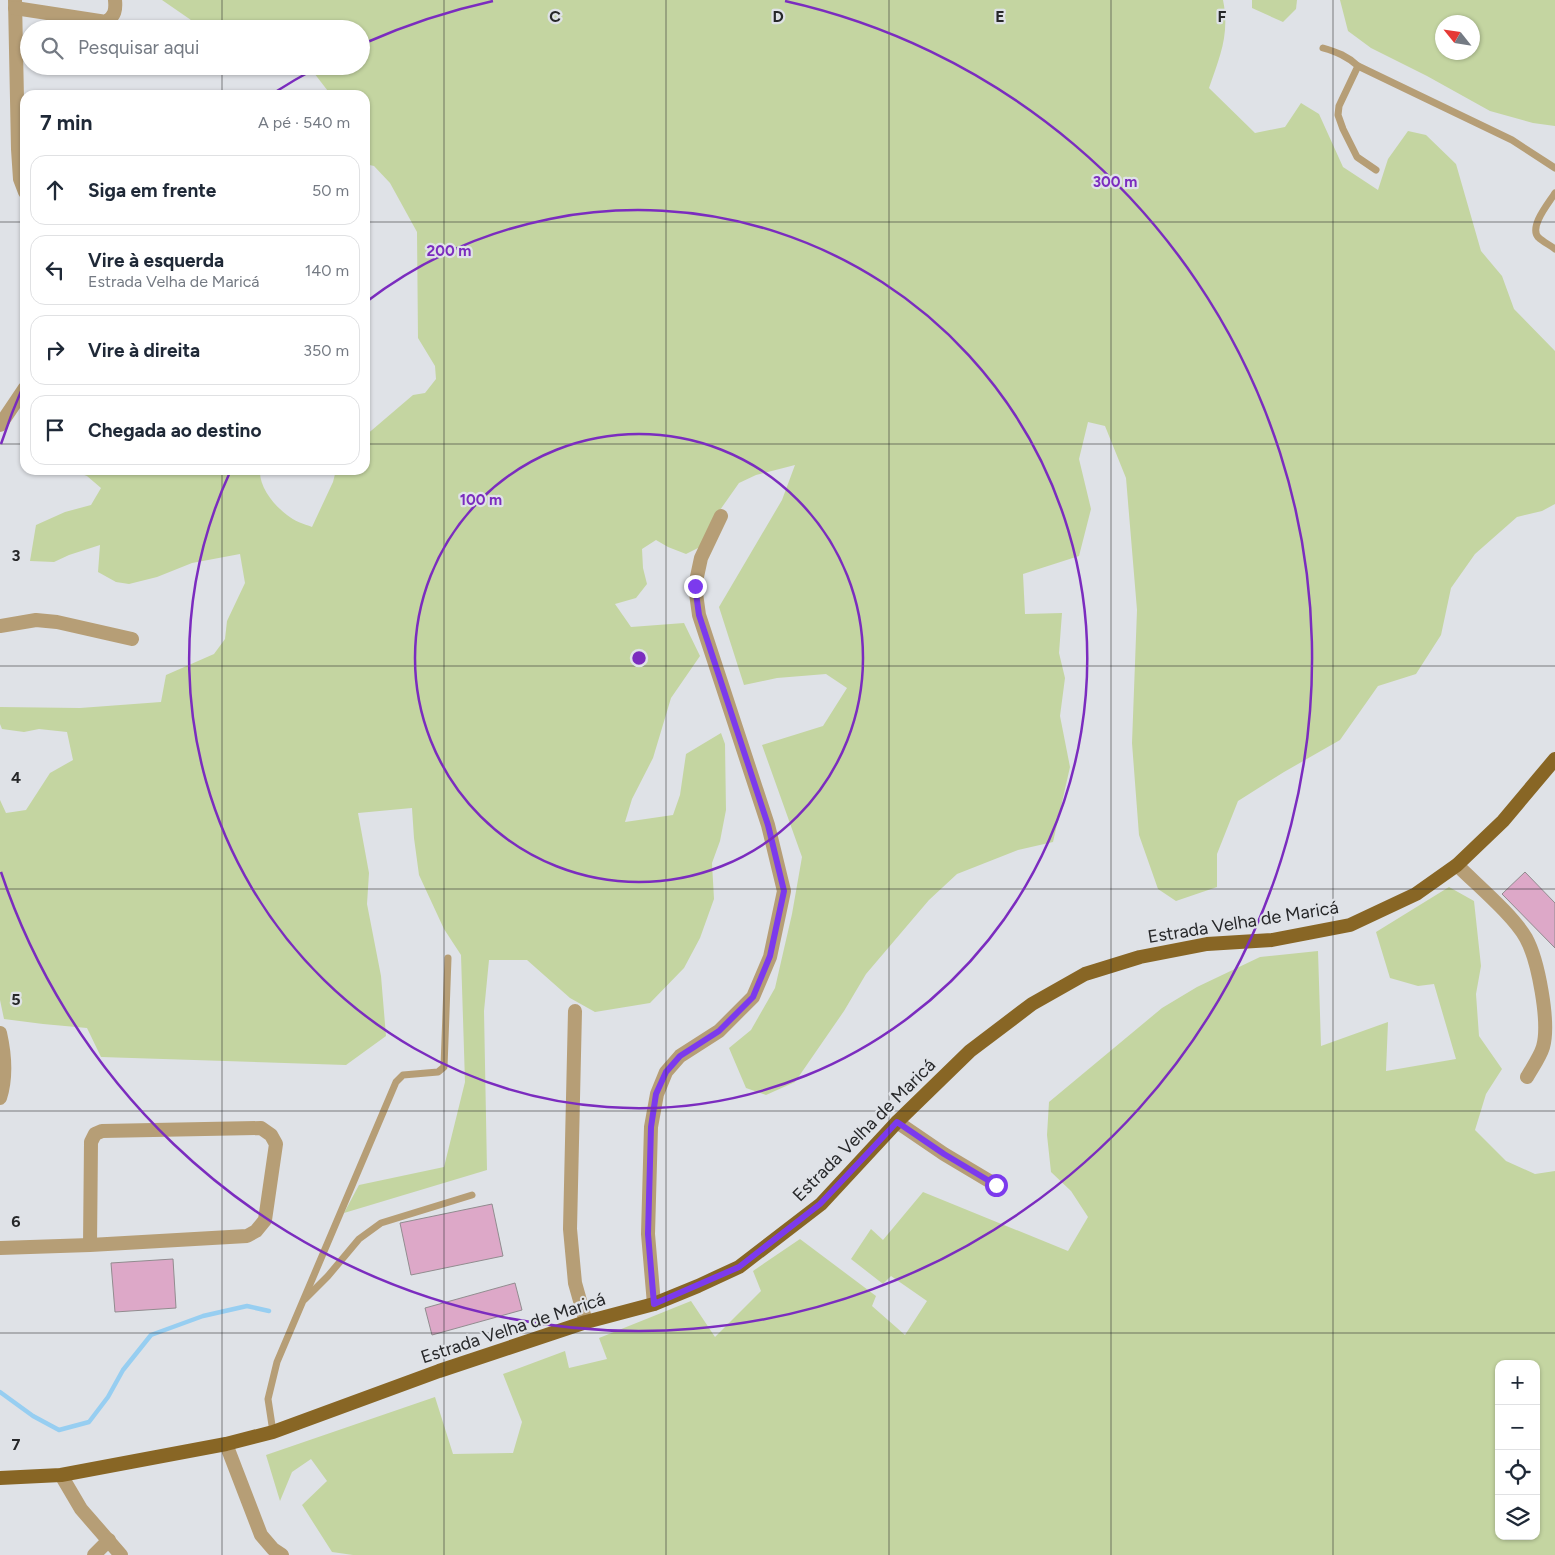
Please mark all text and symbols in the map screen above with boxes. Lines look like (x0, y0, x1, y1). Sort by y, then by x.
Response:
text: C (549, 7, 561, 26)
text: D (772, 7, 784, 26)
text: E (995, 7, 1005, 26)
text: F (1218, 7, 1227, 26)
north arrow (1435, 15, 1480, 60)
search box (20, 20, 370, 75)
icon: search (38, 34, 66, 62)
text: Pesquisar aqui (78, 36, 199, 59)
text: 7 min (40, 110, 92, 135)
text: A pé · 540 m (258, 113, 350, 132)
text: 300 m (1093, 173, 1137, 191)
icon: ahead (41, 176, 69, 204)
text: Siga em frente (88, 179, 216, 202)
text: 50 m (312, 181, 349, 200)
text: 200 m (427, 242, 471, 260)
text: Vire à esquerda (88, 249, 224, 272)
icon: left (41, 256, 69, 284)
text: 140 m (305, 261, 349, 280)
text: Estrada Velha de Maricá (88, 272, 259, 291)
icon: right (41, 336, 69, 364)
text: Vire à direita (88, 339, 200, 362)
text: 350 m (303, 341, 349, 360)
icon: arrive (41, 416, 69, 444)
text: Chegada ao destino (88, 419, 261, 442)
text: 100 m (460, 491, 502, 509)
text: 3 (12, 546, 21, 565)
route end (684, 575, 707, 598)
centre of rings (630, 649, 648, 667)
text: 4 (11, 768, 21, 787)
street label: Estrada Velha de Maricá (1146, 896, 1340, 948)
text: 5 (11, 990, 21, 1009)
street label: Estrada Velha de Maricá (788, 1054, 940, 1206)
route start (985, 1174, 1008, 1197)
text: 6 (11, 1212, 21, 1231)
street label: Estrada Velha de Maricá (418, 1288, 608, 1368)
map controls (1495, 1360, 1540, 1540)
button: + (1495, 1360, 1540, 1405)
button: − (1495, 1405, 1540, 1450)
text: 7 (12, 1435, 21, 1454)
button: locate (1495, 1450, 1540, 1495)
button: layers (1495, 1495, 1540, 1540)

